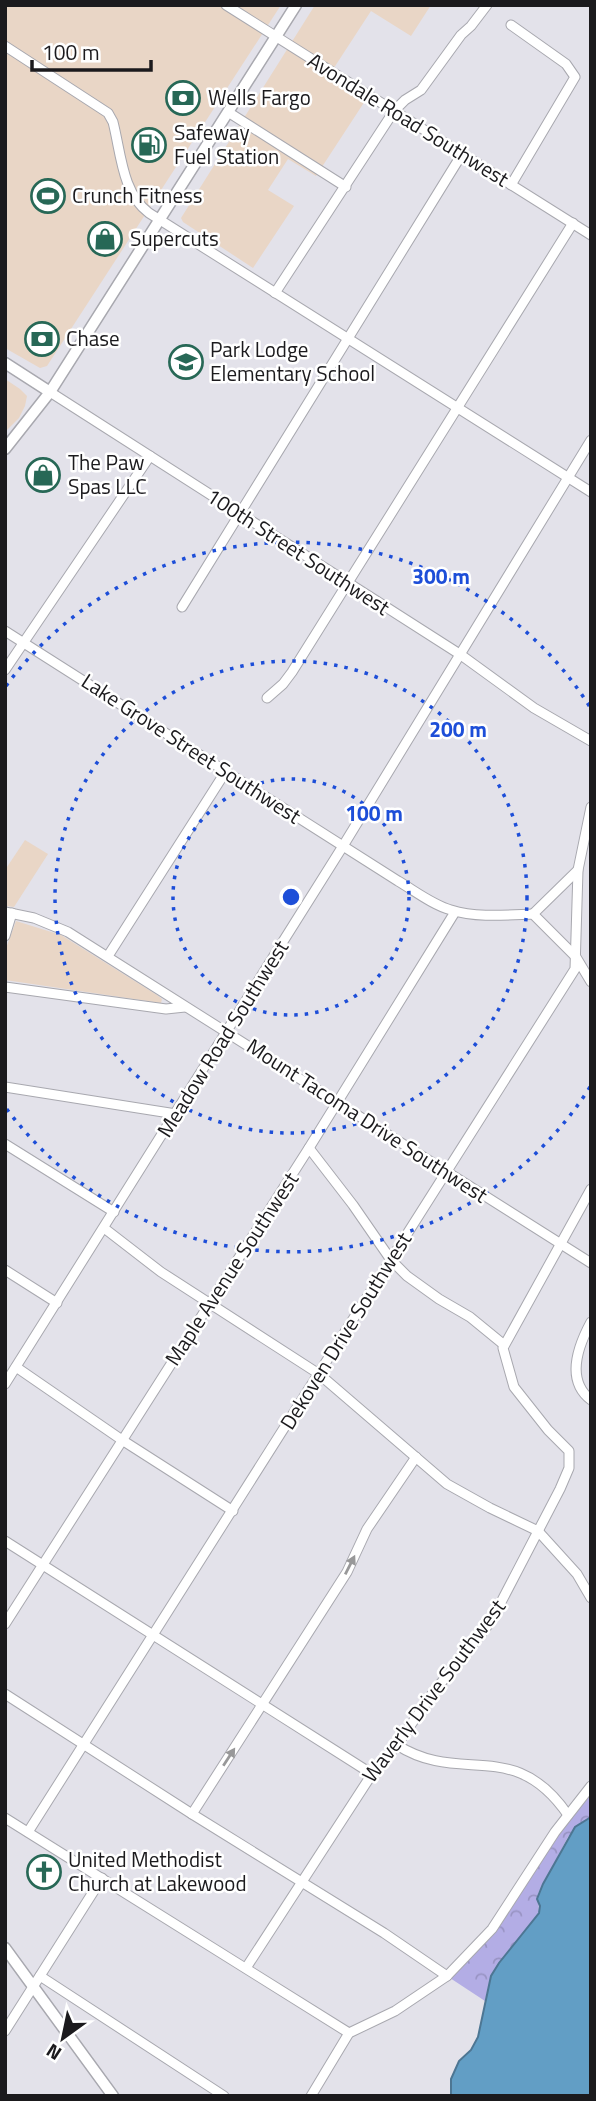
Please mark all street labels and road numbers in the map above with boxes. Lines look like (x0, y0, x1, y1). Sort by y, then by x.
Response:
street label: Avondale Road Southwest (302, 44, 516, 195)
street label: 100th Street Southwest (200, 480, 397, 623)
street label: Lake Grove Street Southwest (75, 665, 308, 832)
street label: Meadow Road Southwest (148, 933, 296, 1143)
street label: Mount Tacoma Drive Southwest (241, 1030, 495, 1211)
street label: Maple Avenue Southwest (156, 1165, 306, 1372)
street label: Dekoven Drive Southwest (271, 1225, 419, 1435)
street label: Waverly Drive Southwest (353, 1591, 513, 1789)

